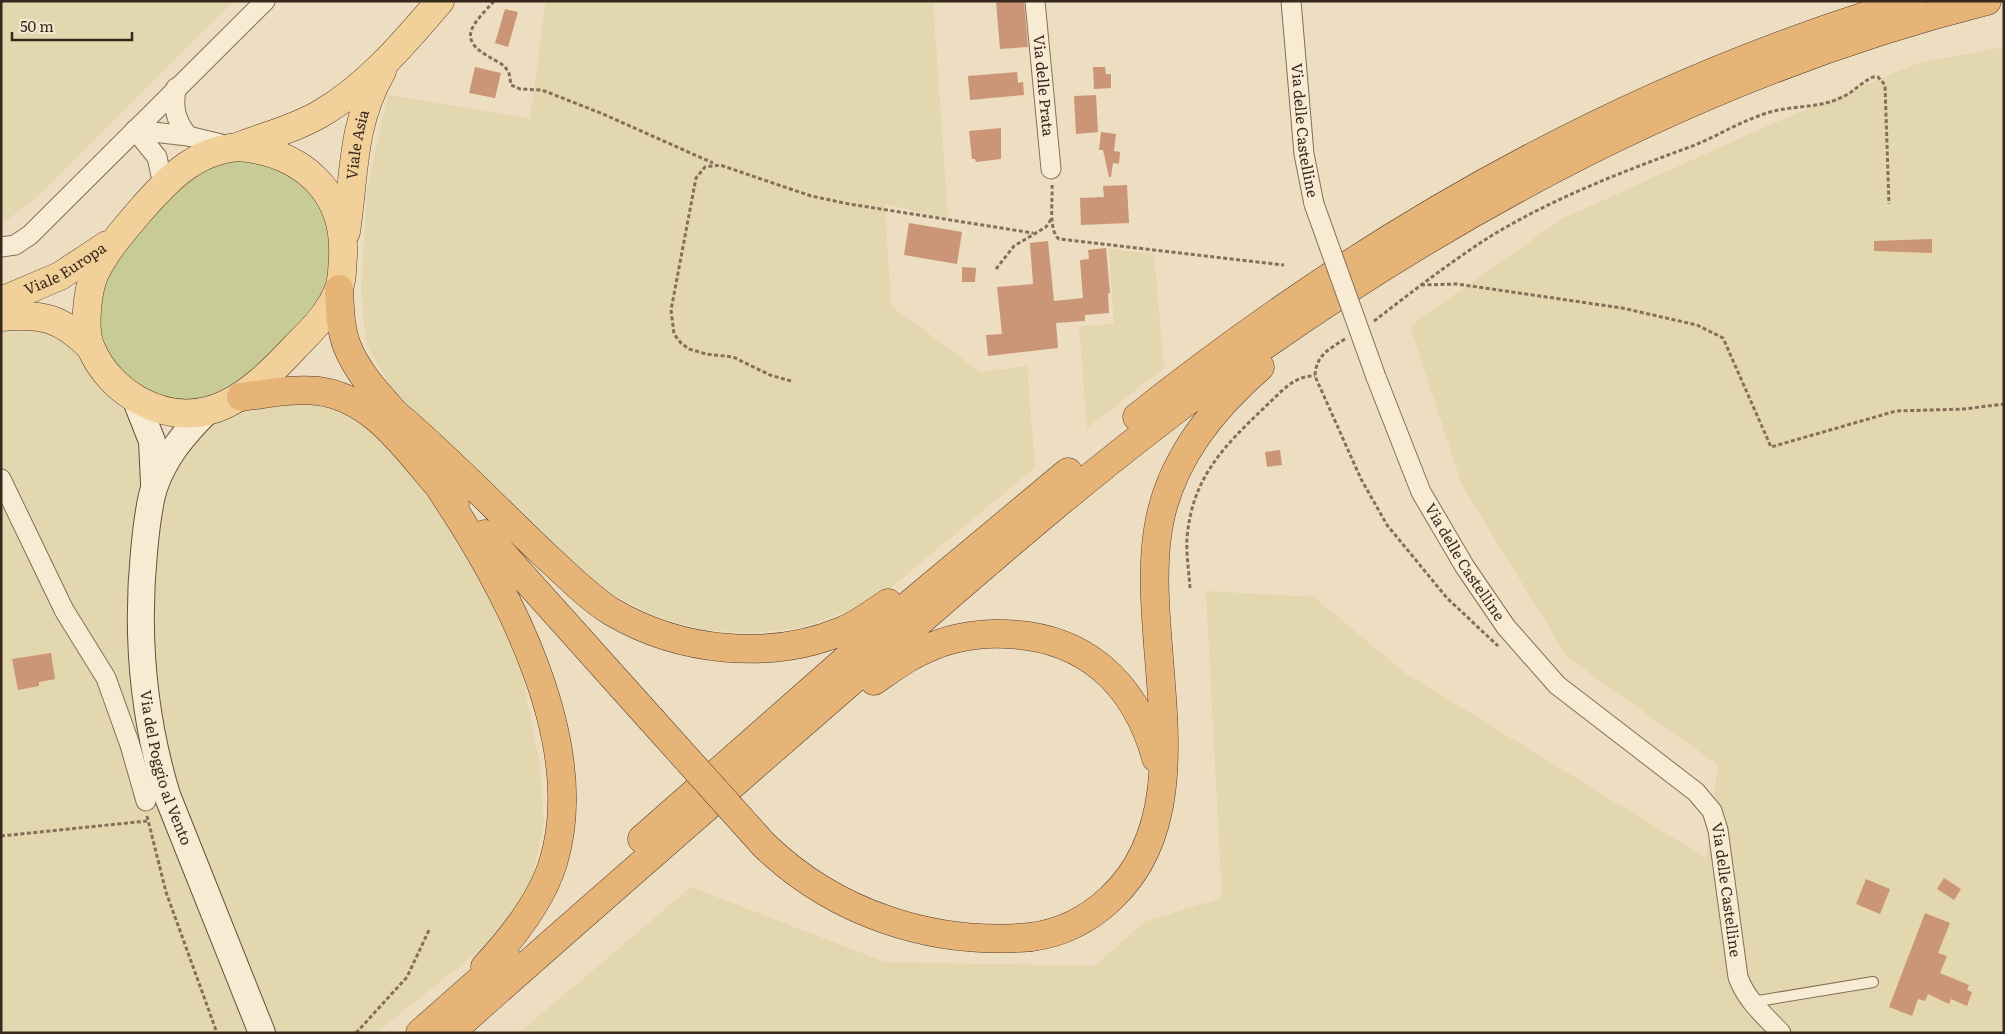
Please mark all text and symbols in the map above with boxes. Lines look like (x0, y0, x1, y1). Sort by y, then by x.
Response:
scale bar (12, 10, 132, 42)
text: 50 m (20, 14, 54, 37)
street label: Via delle Prata (1028, 34, 1061, 138)
street label: Via delle Castelline (1286, 62, 1325, 200)
street label: Viale Asia (339, 106, 374, 181)
street label: Viale Europa (20, 235, 111, 300)
street label: Via delle Castelline (1420, 498, 1512, 625)
street label: Via del Poggio al Vento (135, 689, 199, 849)
street label: Via delle Castelline (1706, 819, 1748, 959)

